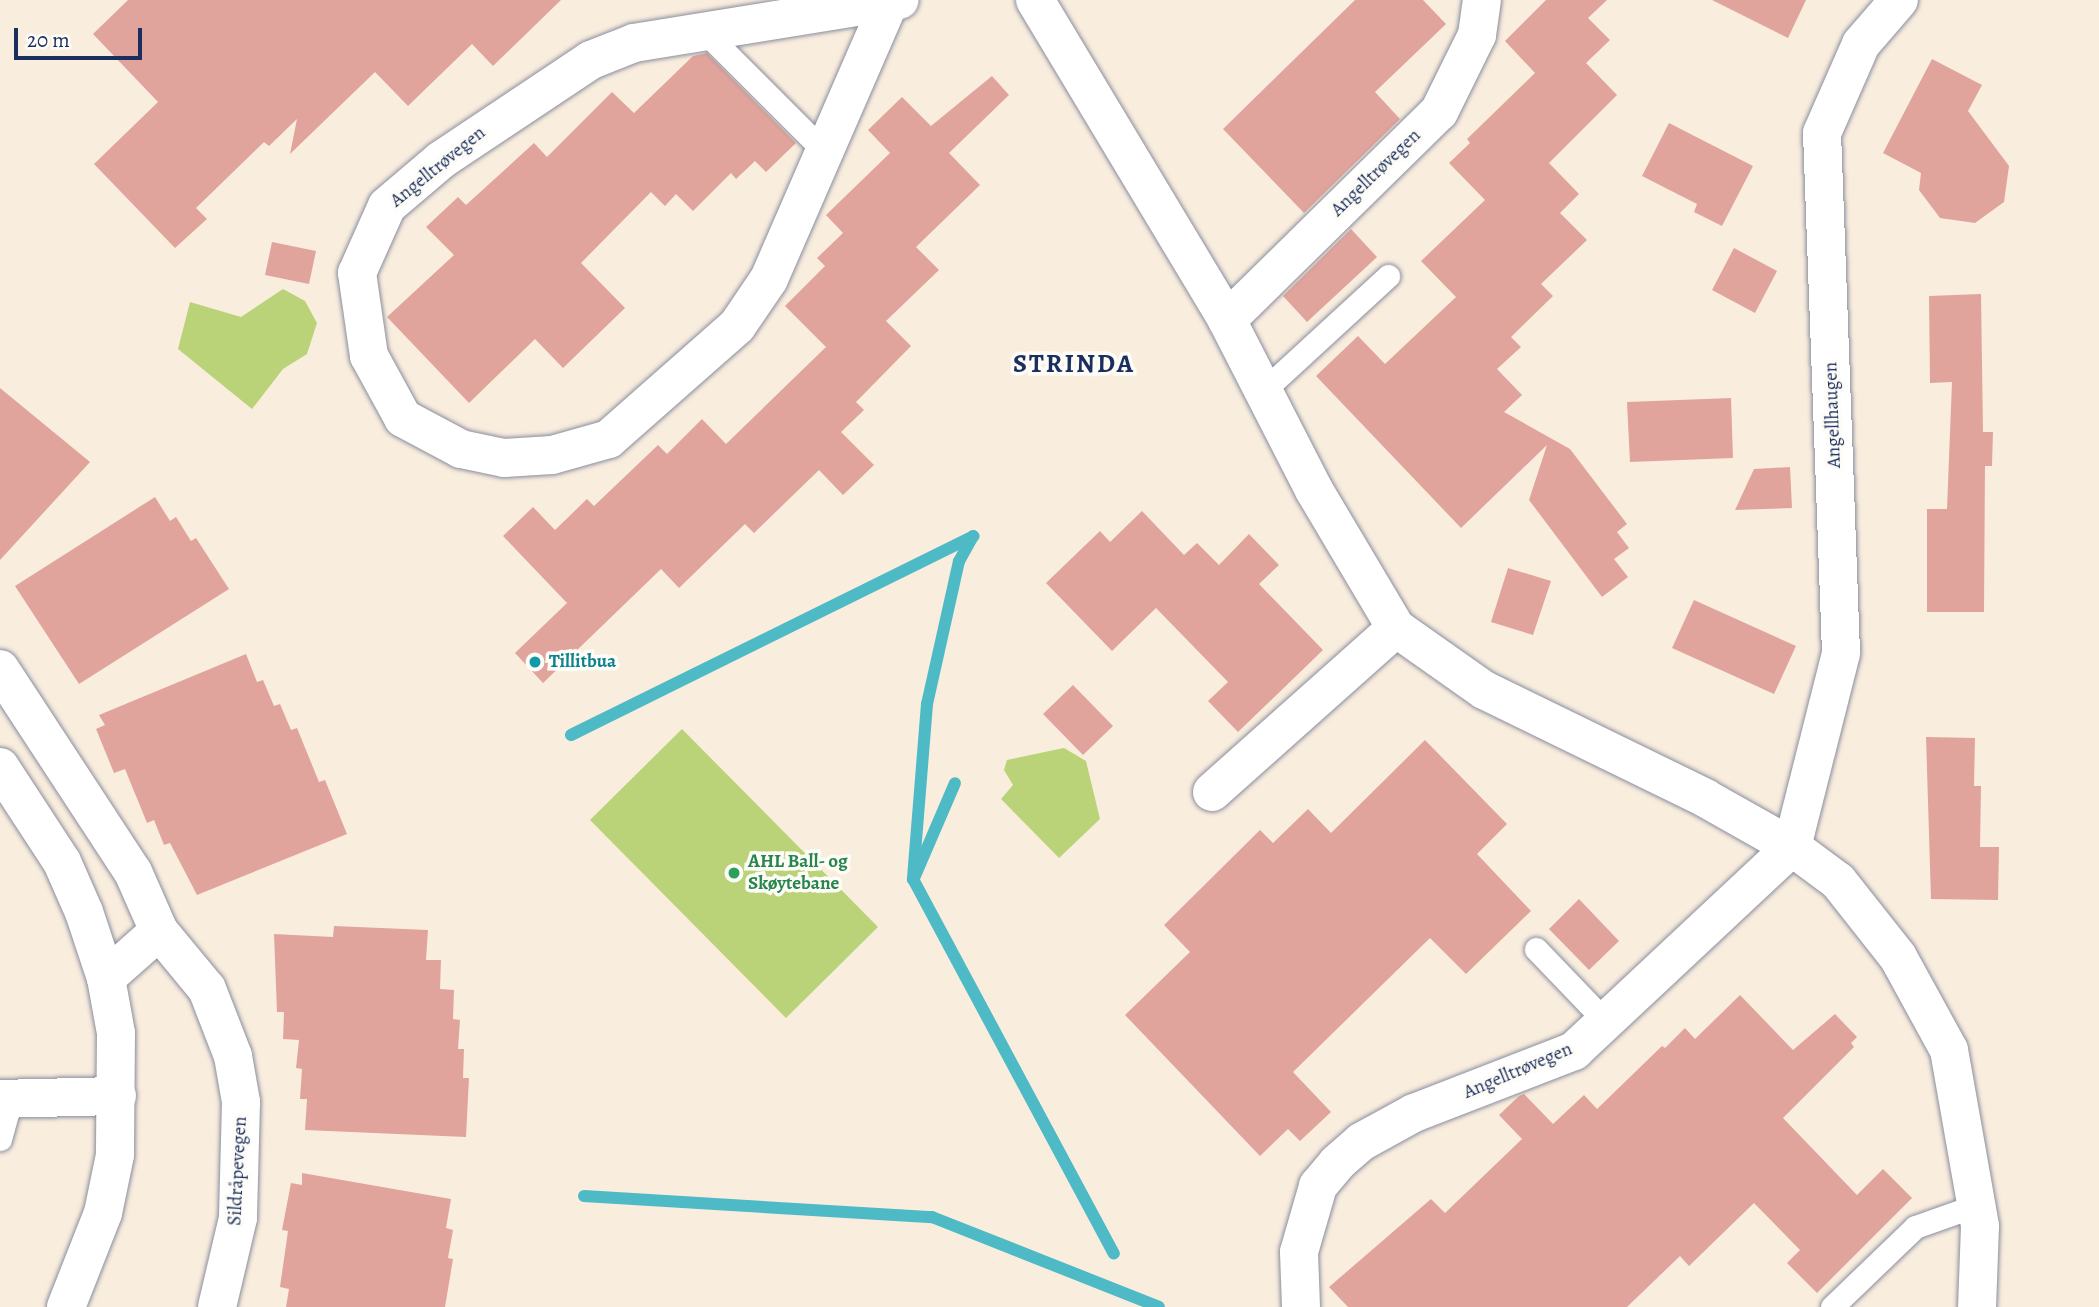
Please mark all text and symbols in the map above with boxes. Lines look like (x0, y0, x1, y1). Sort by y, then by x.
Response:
scale bar (18, 14, 145, 58)
text: 20 m (27, 26, 70, 54)
street label: Angelltrøvegen (386, 122, 490, 212)
street label: Angelltrøvegen (1326, 125, 1426, 221)
district label: STRINDA (1014, 348, 1134, 380)
street label: Angellhaugen (1820, 362, 1846, 468)
place label: Tillitbua (549, 651, 616, 673)
marker: Tillitbua (527, 654, 543, 670)
place label: AHL Ball- og Skøytebane (748, 851, 848, 895)
marker: AHL Ball- og Skøytebane (726, 865, 742, 881)
street label: Angelltrøvegen (1460, 1038, 1576, 1104)
street label: Sildråpevegen (224, 1116, 252, 1226)

